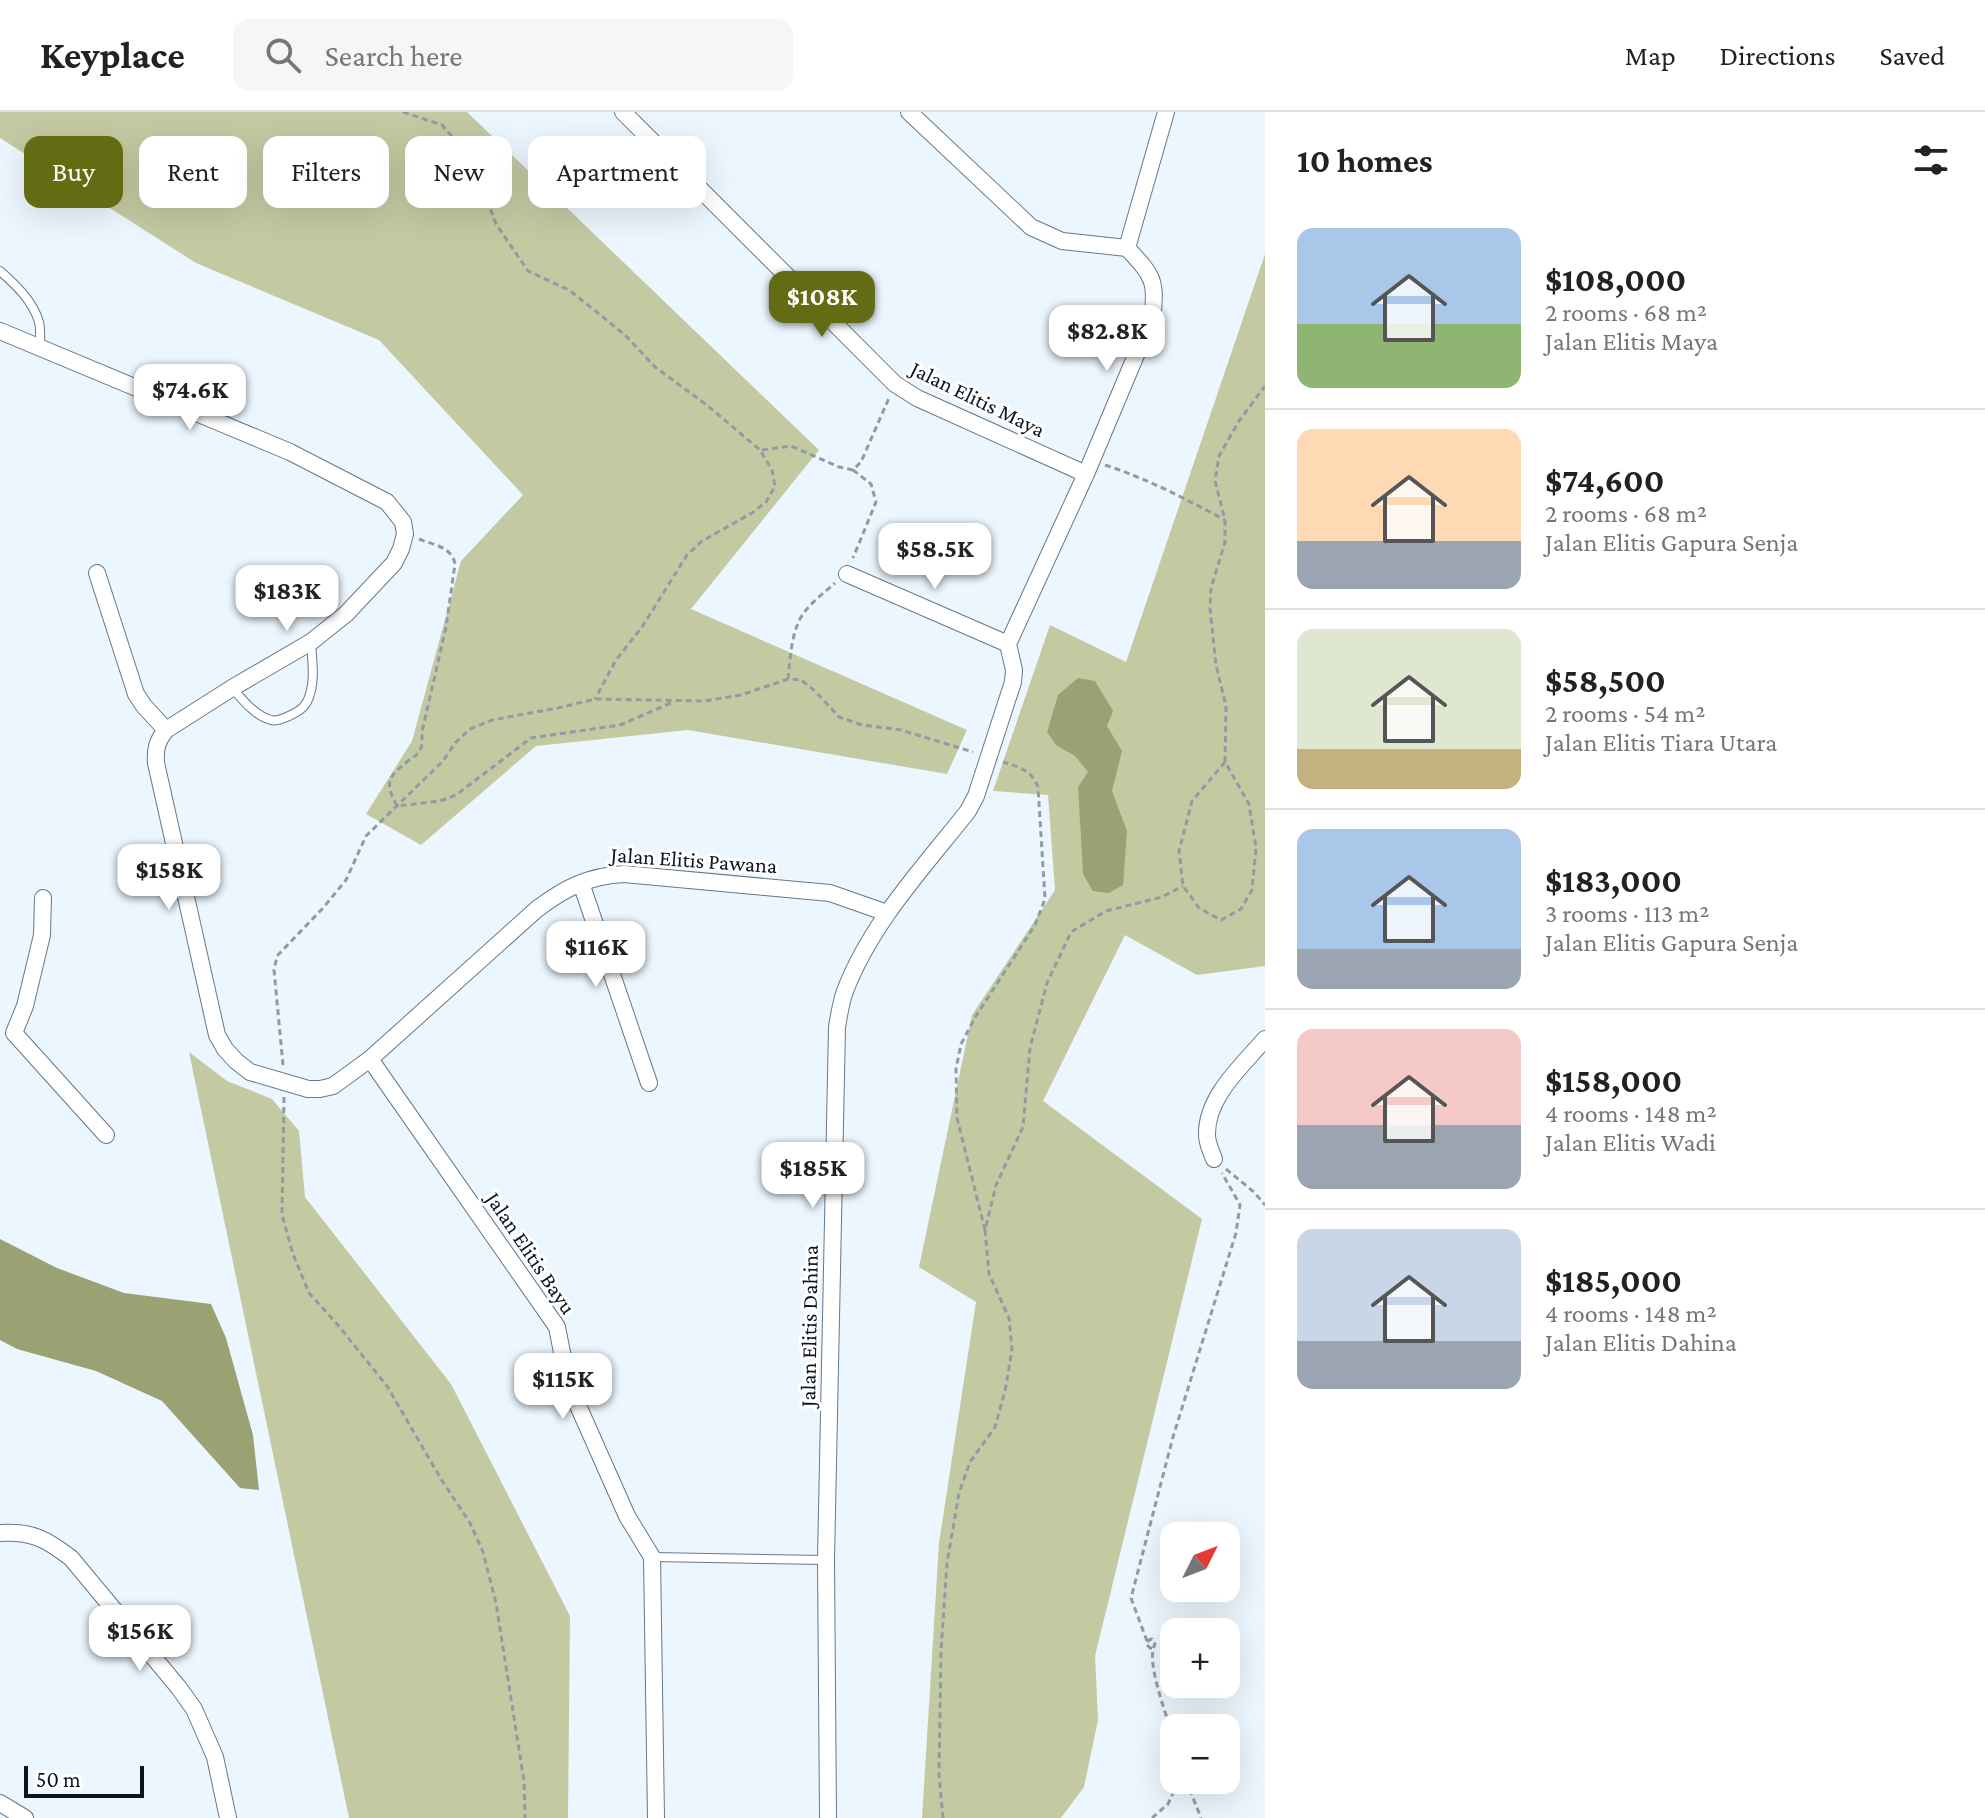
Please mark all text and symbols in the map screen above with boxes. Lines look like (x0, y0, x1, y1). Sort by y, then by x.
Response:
search box (233, 19, 793, 91)
icon: search (261, 33, 305, 77)
text: Keyplace (40, 34, 185, 76)
text: Search here (325, 39, 462, 72)
text: Map (1625, 40, 1676, 71)
text: Directions (1720, 40, 1835, 71)
text: Saved (1879, 40, 1945, 71)
chip: Buy (24, 136, 123, 208)
chip: Rent (139, 136, 247, 208)
chip: Filters (263, 136, 389, 208)
chip: New (405, 136, 512, 208)
chip: Apartment (528, 136, 706, 208)
icon: filters (1909, 138, 1953, 182)
text: 10 homes (1297, 142, 1433, 179)
icon: home (1361, 260, 1457, 356)
text: $108,000 (1545, 261, 1686, 298)
pin: $108K (766, 271, 878, 339)
text: $108K (787, 282, 857, 311)
text: 2 rooms · 68 m² (1545, 298, 1707, 327)
pin: $82.8K (1042, 305, 1172, 373)
text: $82.8K (1067, 316, 1147, 345)
text: Jalan Elitis Maya (1545, 327, 1718, 356)
street label: Jalan Elitis Maya (905, 355, 1049, 442)
pin: $74.6K (125, 364, 255, 432)
text: $74.6K (152, 375, 228, 404)
icon: home (1361, 461, 1457, 557)
text: $74,600 (1545, 462, 1664, 499)
text: 2 rooms · 68 m² (1545, 499, 1707, 528)
pin: $58.5K (870, 523, 1000, 591)
text: Jalan Elitis Gapura Senja (1545, 528, 1798, 557)
text: $58.5K (896, 534, 974, 563)
pin: $183K (231, 565, 343, 633)
text: $183K (254, 576, 321, 605)
icon: home (1361, 661, 1457, 757)
text: $58,500 (1545, 662, 1666, 699)
text: 2 rooms · 54 m² (1545, 699, 1705, 728)
text: Jalan Elitis Tiara Utara (1545, 728, 1777, 757)
street label: Jalan Elitis Pawana (608, 842, 778, 878)
pin: $158K (113, 844, 225, 912)
text: $158K (135, 855, 203, 884)
icon: home (1361, 861, 1457, 957)
text: $183,000 (1545, 862, 1682, 899)
text: 3 rooms · 113 m² (1545, 899, 1709, 928)
pin: $116K (540, 921, 652, 989)
text: Jalan Elitis Gapura Senja (1545, 928, 1798, 957)
text: $116K (564, 932, 628, 961)
icon: home (1361, 1061, 1457, 1157)
text: $158,000 (1545, 1062, 1682, 1099)
text: 4 rooms · 148 m² (1545, 1099, 1717, 1128)
text: Jalan Elitis Wadi (1545, 1128, 1716, 1157)
pin: $185K (757, 1142, 869, 1210)
text: $185K (779, 1153, 847, 1182)
street label: Jalan Elitis Bayu (480, 1186, 581, 1319)
street label: Jalan Elitis Dahina (795, 1245, 823, 1409)
icon: home (1361, 1261, 1457, 1357)
text: $185,000 (1545, 1262, 1682, 1299)
text: 4 rooms · 148 m² (1545, 1299, 1717, 1328)
text: Jalan Elitis Dahina (1545, 1328, 1737, 1357)
pin: $115K (507, 1353, 619, 1421)
text: $115K (532, 1364, 594, 1393)
north arrow (1160, 1522, 1240, 1602)
map controls (1160, 1522, 1240, 1794)
pin: $156K (84, 1605, 196, 1673)
text: $156K (107, 1616, 173, 1645)
button: + (1160, 1618, 1240, 1698)
button: − (1160, 1714, 1240, 1794)
scale bar (24, 1762, 144, 1798)
text: 50 m (36, 1767, 81, 1792)

